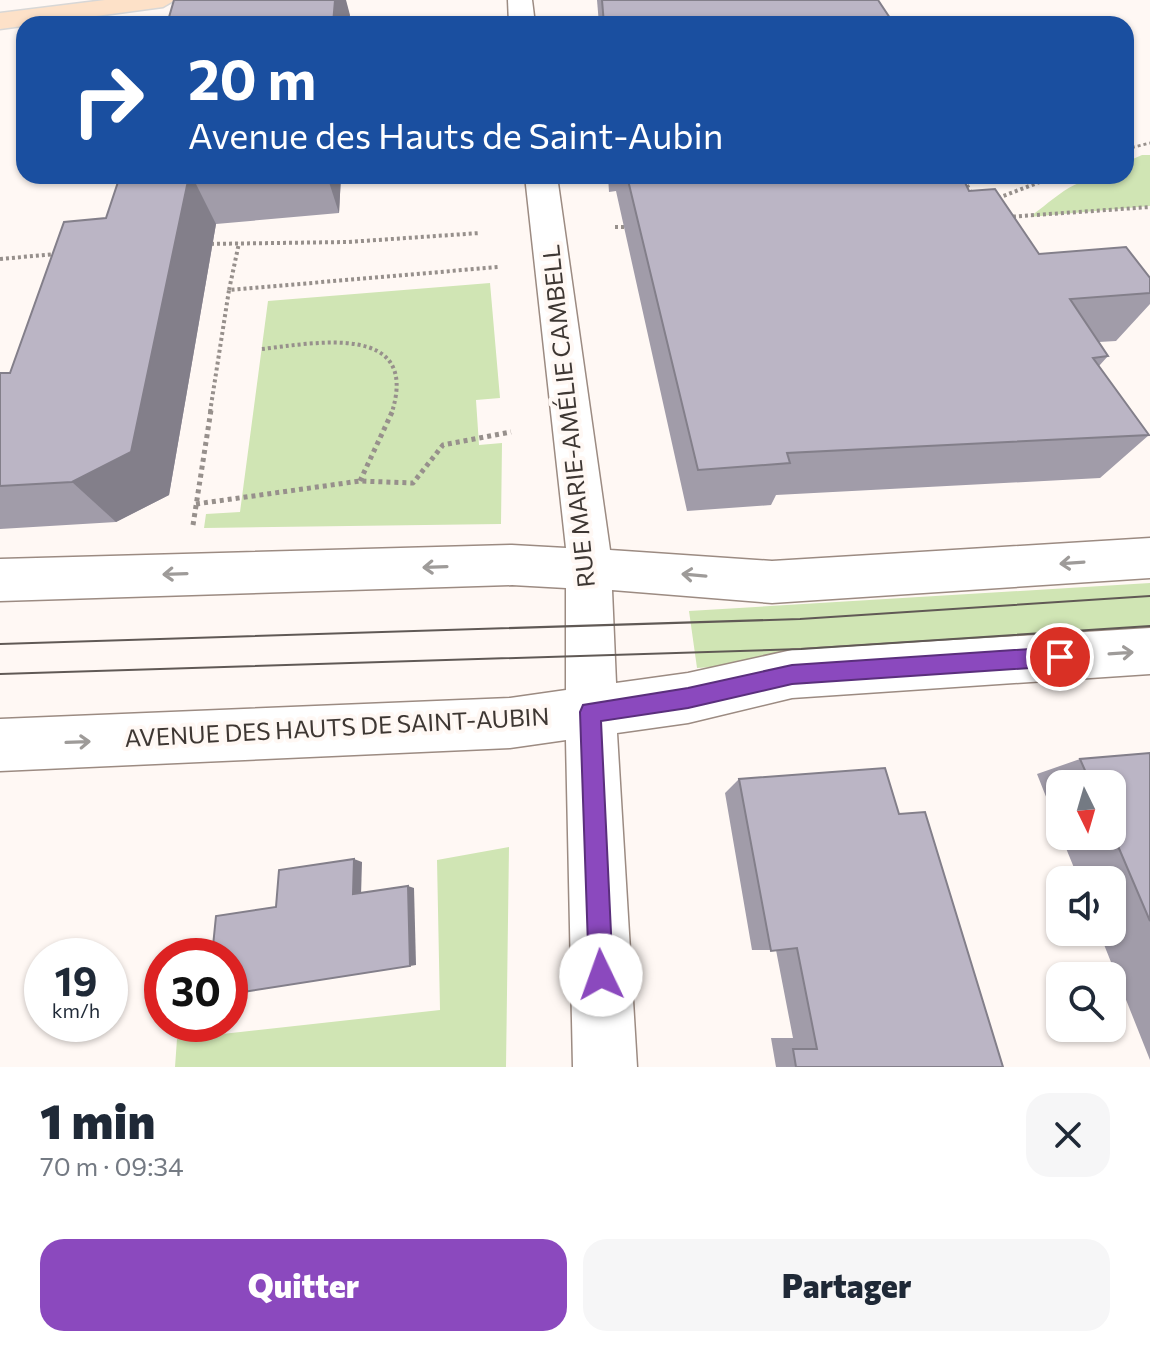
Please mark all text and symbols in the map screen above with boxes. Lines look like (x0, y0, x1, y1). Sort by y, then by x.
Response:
text: 20 m (188, 43, 316, 112)
icon: right (56, 48, 160, 152)
text: Avenue des Hauts de Saint-Aubin (188, 112, 723, 156)
street label: RUE MARIE-AMÉLIE CAMBELL (535, 243, 600, 589)
one-way arrow (1059, 556, 1086, 571)
one-way arrow (422, 560, 449, 575)
one-way arrow (162, 567, 189, 582)
one-way arrow (681, 567, 708, 582)
pin (1026, 623, 1094, 691)
icon: arrive (1038, 635, 1082, 679)
one-way arrow (1107, 645, 1134, 660)
street label: AVENUE DES HAUTS DE SAINT-AUBIN (124, 701, 550, 752)
one-way arrow (64, 734, 91, 749)
north arrow (1046, 770, 1126, 850)
map controls (1046, 770, 1126, 1042)
button: sound (1046, 866, 1126, 946)
position arrow (559, 933, 643, 1017)
speed limit sign: 30 (144, 938, 248, 1042)
text: 19 (55, 955, 97, 1004)
button: search (1046, 962, 1126, 1042)
text: km/h (52, 998, 100, 1022)
text: 1 min (40, 1090, 155, 1149)
button: close (1026, 1093, 1110, 1177)
text: 70 m · 09:34 (40, 1150, 184, 1181)
button: Quitter (40, 1239, 567, 1331)
button: Partager (583, 1239, 1110, 1331)

